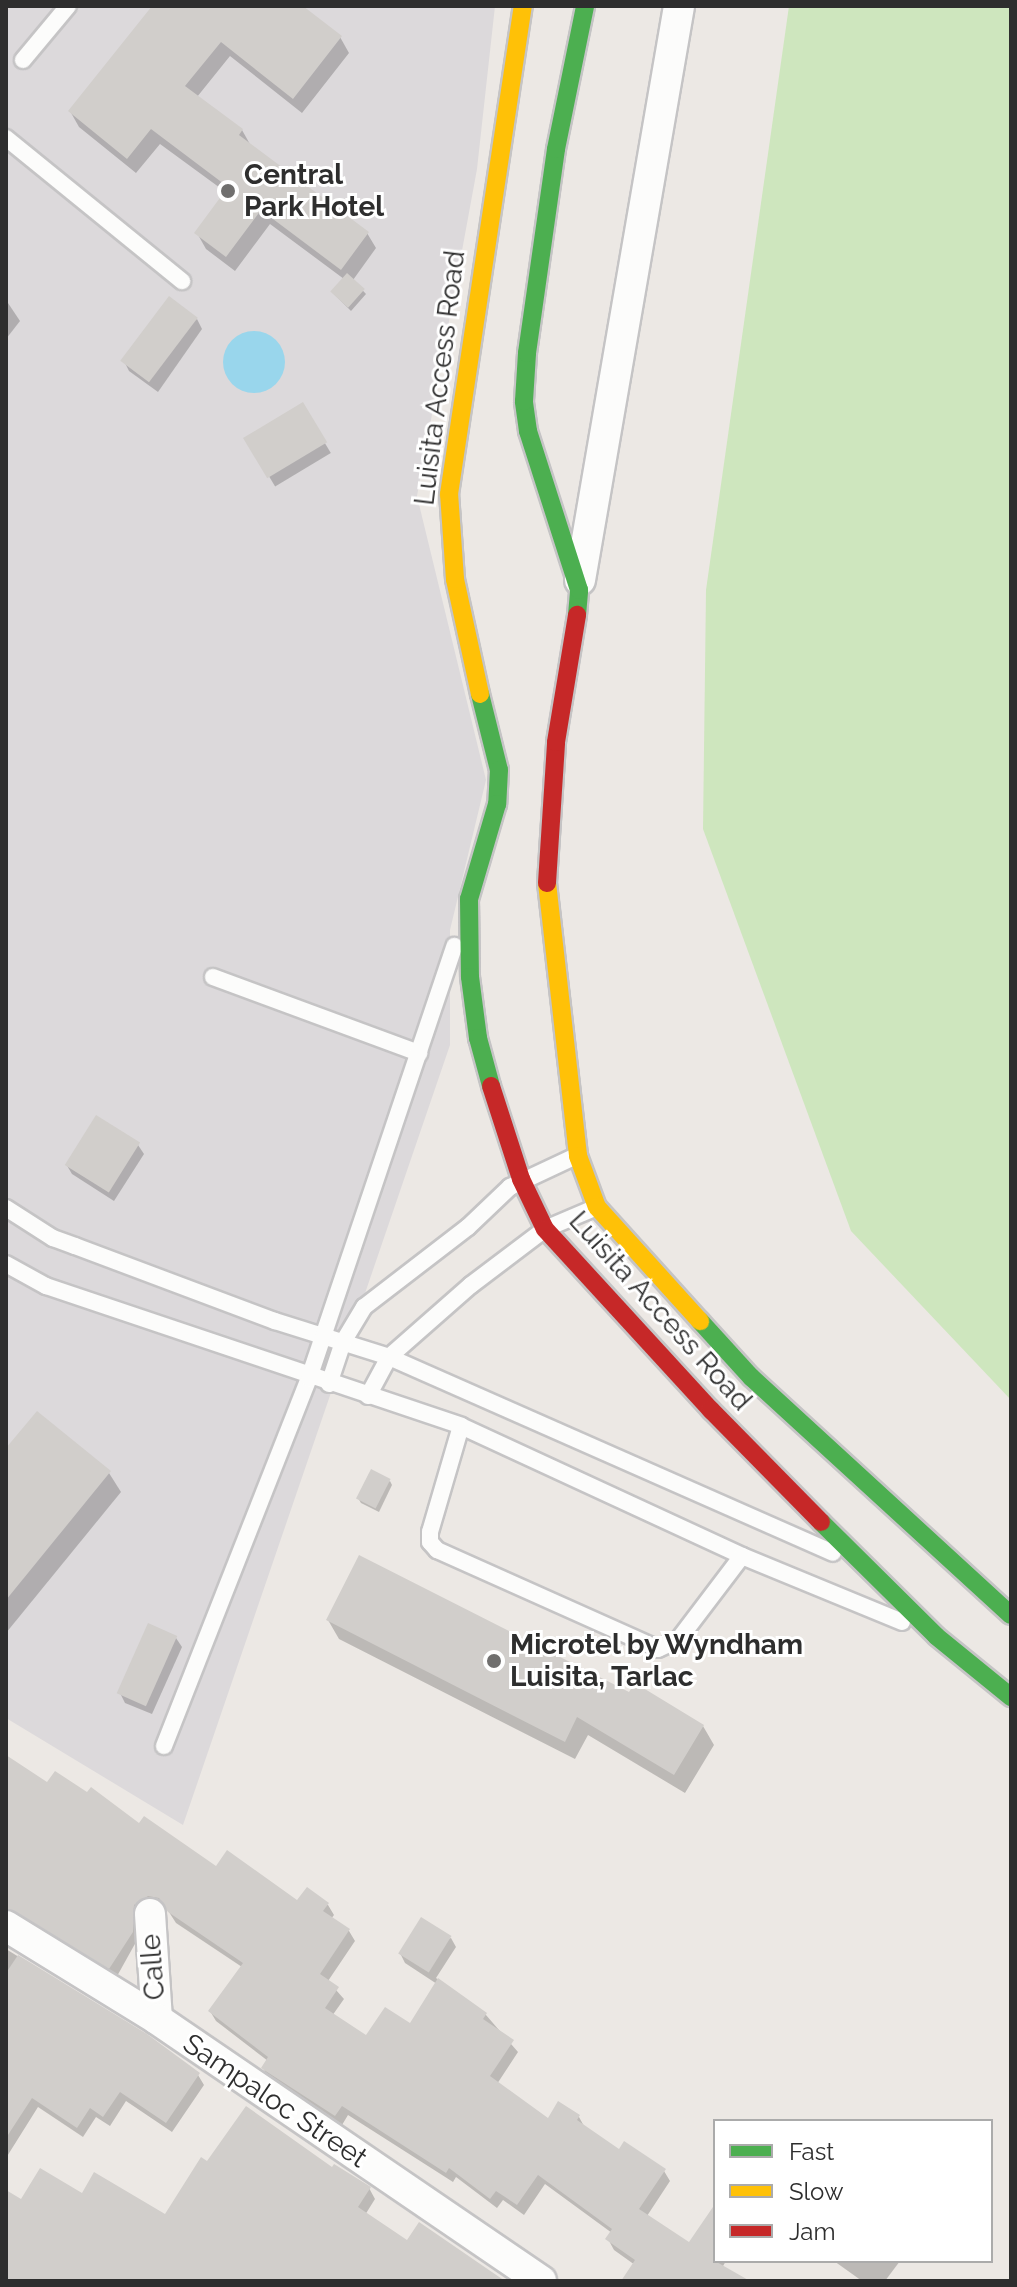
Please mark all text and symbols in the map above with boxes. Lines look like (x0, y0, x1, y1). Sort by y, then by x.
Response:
place label: Central Park Hotel (244, 158, 384, 224)
marker: Central Park Hotel (219, 182, 237, 200)
street label: Luisita Access Road (408, 248, 472, 508)
street label: Luisita Access Road (561, 1204, 759, 1418)
place label: Microtel by Wyndham Luisita, Tarlac (510, 1628, 805, 1694)
marker: Microtel by Wyndham Luisita, Tarlac (485, 1652, 503, 1670)
street label: Calle (134, 1933, 172, 2001)
street label: Sampaloc Street (177, 2027, 373, 2175)
legend (713, 2119, 993, 2263)
text: Fast (789, 2137, 834, 2166)
text: Slow (789, 2177, 843, 2206)
text: Jam (789, 2217, 835, 2246)

